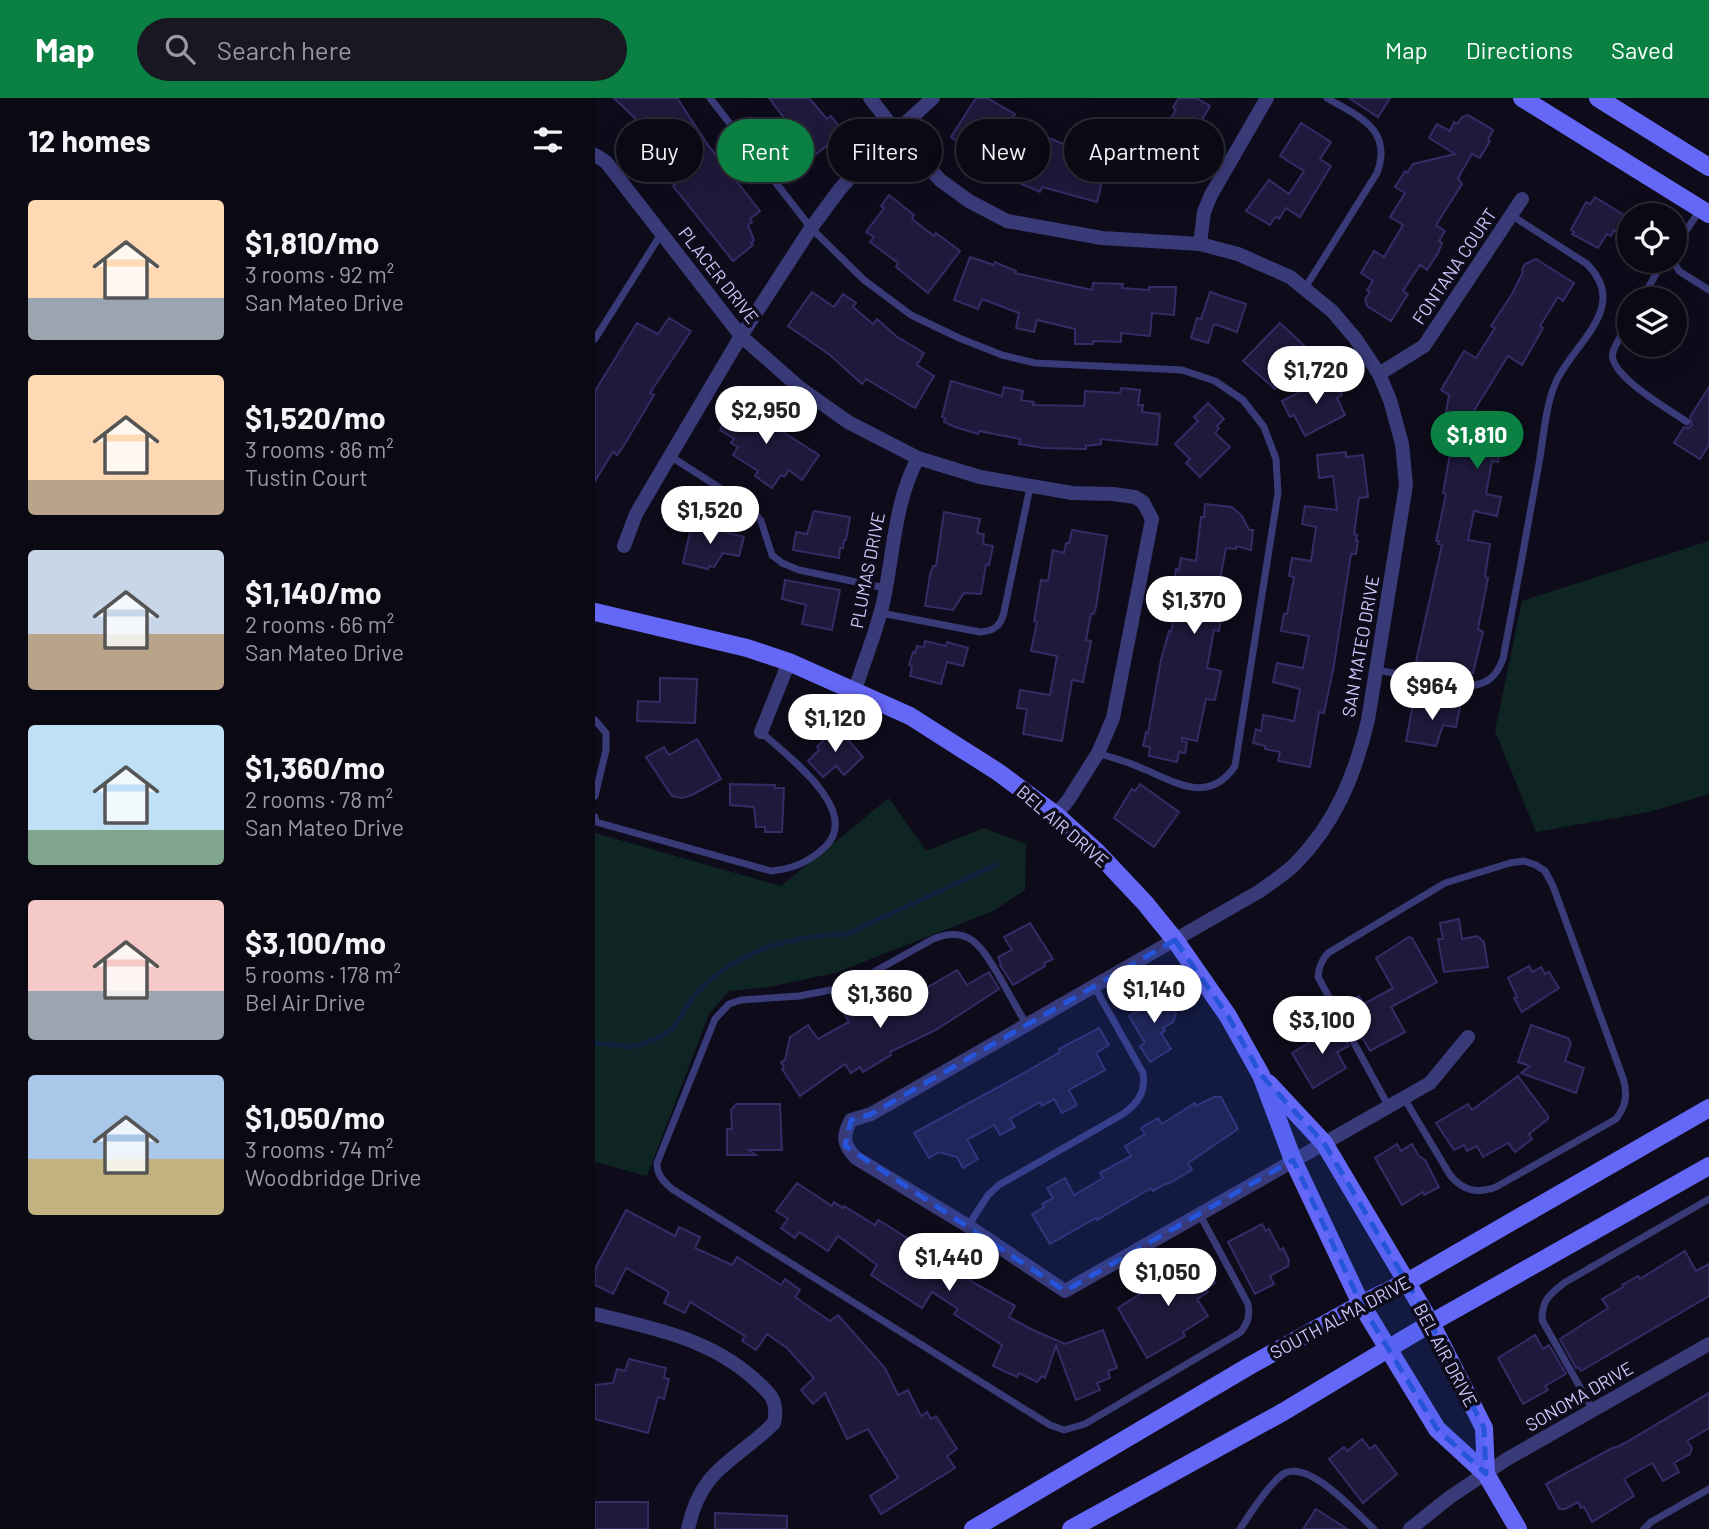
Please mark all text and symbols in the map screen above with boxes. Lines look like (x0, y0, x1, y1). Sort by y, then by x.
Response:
search box (137, 18, 627, 81)
text: Map (35, 29, 95, 69)
icon: search (161, 30, 199, 68)
text: Search here (217, 34, 352, 65)
text: Map (1385, 35, 1428, 64)
text: Directions (1466, 35, 1573, 64)
text: Saved (1611, 35, 1674, 64)
chip: Buy (616, 119, 703, 182)
chip: Rent (717, 119, 814, 182)
chip: Filters (828, 119, 942, 182)
chip: New (956, 119, 1050, 182)
chip: Apartment (1064, 119, 1224, 182)
icon: filters (529, 121, 567, 159)
text: 12 homes (28, 122, 151, 158)
map controls (1617, 203, 1687, 357)
button: locate (1617, 203, 1687, 273)
street label: FONTANA COURT (1407, 204, 1501, 328)
street label: PLACER DRIVE (674, 222, 764, 328)
text: $1,810/mo (245, 224, 379, 260)
icon: home (84, 228, 168, 312)
text: 3 rooms · 92 m² (245, 260, 394, 288)
button: layers (1617, 287, 1687, 357)
text: San Mateo Drive (245, 288, 404, 316)
pin: $1,720 (1259, 346, 1373, 406)
text: $1,720 (1284, 355, 1348, 383)
pin: $2,950 (709, 386, 823, 446)
text: $2,950 (731, 395, 801, 423)
text: $1,520/mo (245, 399, 386, 435)
icon: home (84, 403, 168, 487)
pin: $1,810 (1420, 412, 1534, 471)
text: $1,810 (1447, 420, 1507, 448)
text: 3 rooms · 86 m² (245, 435, 394, 463)
text: Tustin Court (245, 463, 368, 491)
pin: $1,520 (653, 486, 767, 546)
text: $1,520 (677, 495, 743, 523)
street label: PLUMAS DRIVE (845, 510, 889, 630)
street label: SAN MATEO DRIVE (1337, 573, 1383, 719)
text: $1,140/mo (245, 574, 382, 610)
pin: $1,370 (1137, 576, 1251, 636)
icon: home (84, 578, 168, 662)
text: $1,370 (1162, 585, 1226, 613)
text: 2 rooms · 66 m² (245, 610, 394, 638)
text: San Mateo Drive (245, 638, 404, 666)
pin: $964 (1391, 662, 1473, 722)
text: $964 (1406, 671, 1458, 699)
pin: $1,120 (778, 694, 892, 754)
text: $1,120 (804, 703, 866, 731)
text: $1,360/mo (245, 749, 385, 785)
icon: home (84, 753, 168, 837)
street label: BEL AIR DRIVE (1013, 780, 1113, 872)
text: 2 rooms · 78 m² (245, 785, 393, 813)
text: San Mateo Drive (245, 813, 404, 841)
text: $3,100/mo (245, 924, 386, 960)
icon: home (84, 928, 168, 1012)
text: 5 rooms · 178 m² (245, 960, 401, 988)
pin: $1,140 (1097, 965, 1211, 1025)
pin: $1,360 (823, 970, 937, 1030)
text: $1,140 (1123, 974, 1185, 1002)
text: $1,360 (847, 979, 913, 1007)
text: Bel Air Drive (245, 988, 366, 1016)
pin: $3,100 (1265, 996, 1379, 1056)
text: $3,100 (1289, 1005, 1355, 1033)
text: $1,050/mo (245, 1099, 385, 1135)
icon: home (84, 1103, 168, 1187)
text: 3 rooms · 74 m² (245, 1135, 394, 1163)
text: Woodbridge Drive (245, 1163, 421, 1191)
pin: $1,440 (892, 1234, 1006, 1293)
text: $1,440 (915, 1242, 983, 1270)
pin: $1,050 (1111, 1248, 1225, 1308)
text: $1,050 (1135, 1257, 1201, 1285)
street label: SOUTH ALMA DRIVE (1266, 1271, 1414, 1363)
street label: BEL AIR DRIVE (1409, 1299, 1483, 1411)
street label: SONOMA DRIVE (1521, 1356, 1637, 1436)

